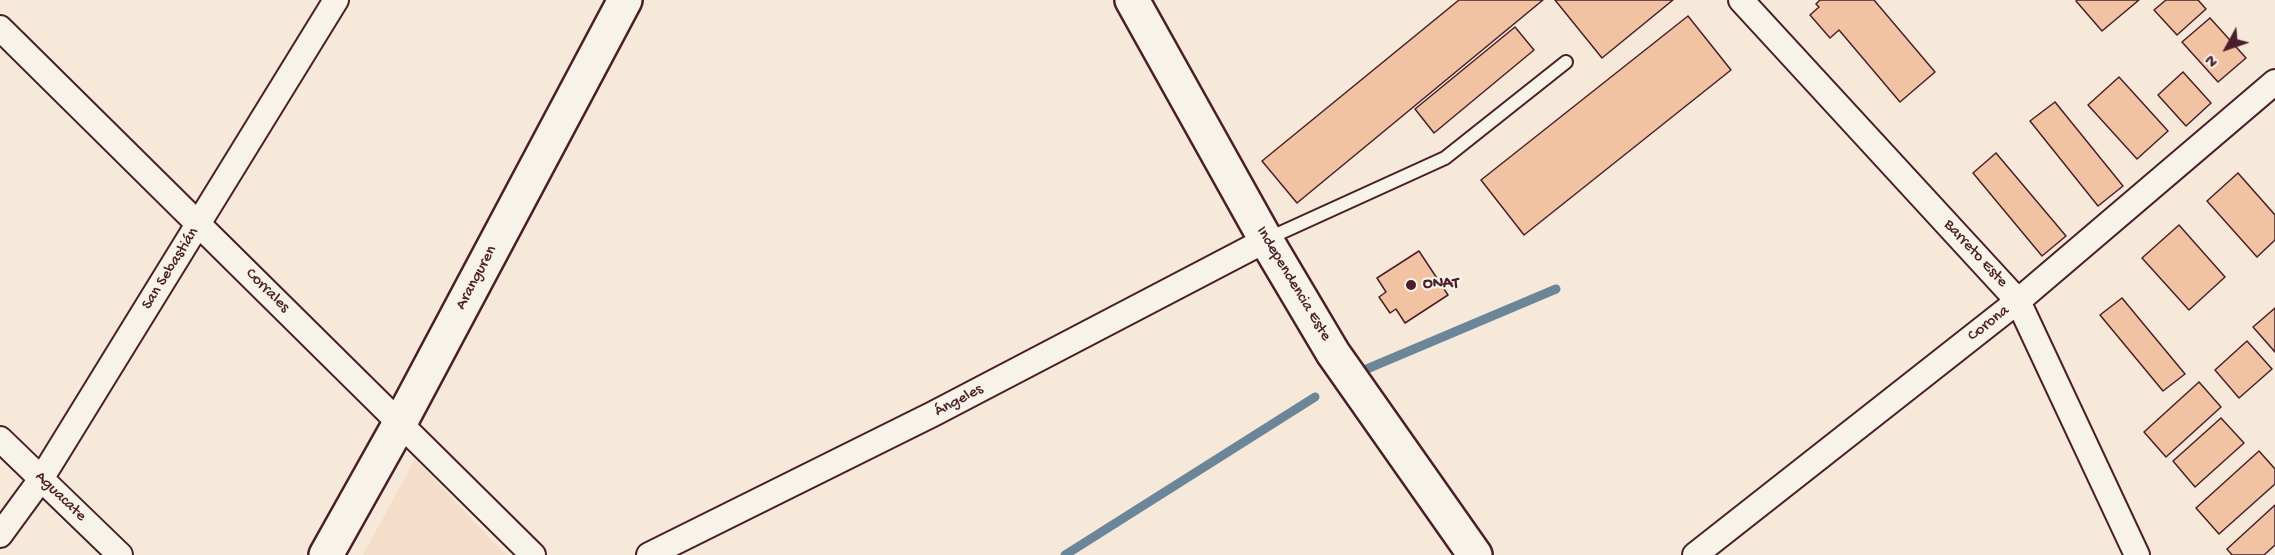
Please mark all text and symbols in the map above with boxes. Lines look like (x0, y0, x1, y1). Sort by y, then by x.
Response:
north arrow (2197, 18, 2257, 78)
text: N (2202, 50, 2223, 70)
street label: Barreto Este (1939, 216, 2011, 292)
street label: Independencia Este (1251, 223, 1335, 345)
street label: San Sebastián (138, 224, 204, 314)
street label: Aranguren (452, 243, 502, 313)
street label: Corrales (241, 265, 293, 317)
place label: ONAT (1423, 275, 1459, 295)
marker: ONAT (1404, 278, 1418, 292)
street label: Corona (1964, 302, 2014, 346)
street label: Ángeles (932, 380, 986, 422)
street label: Aguacate (30, 468, 90, 526)

